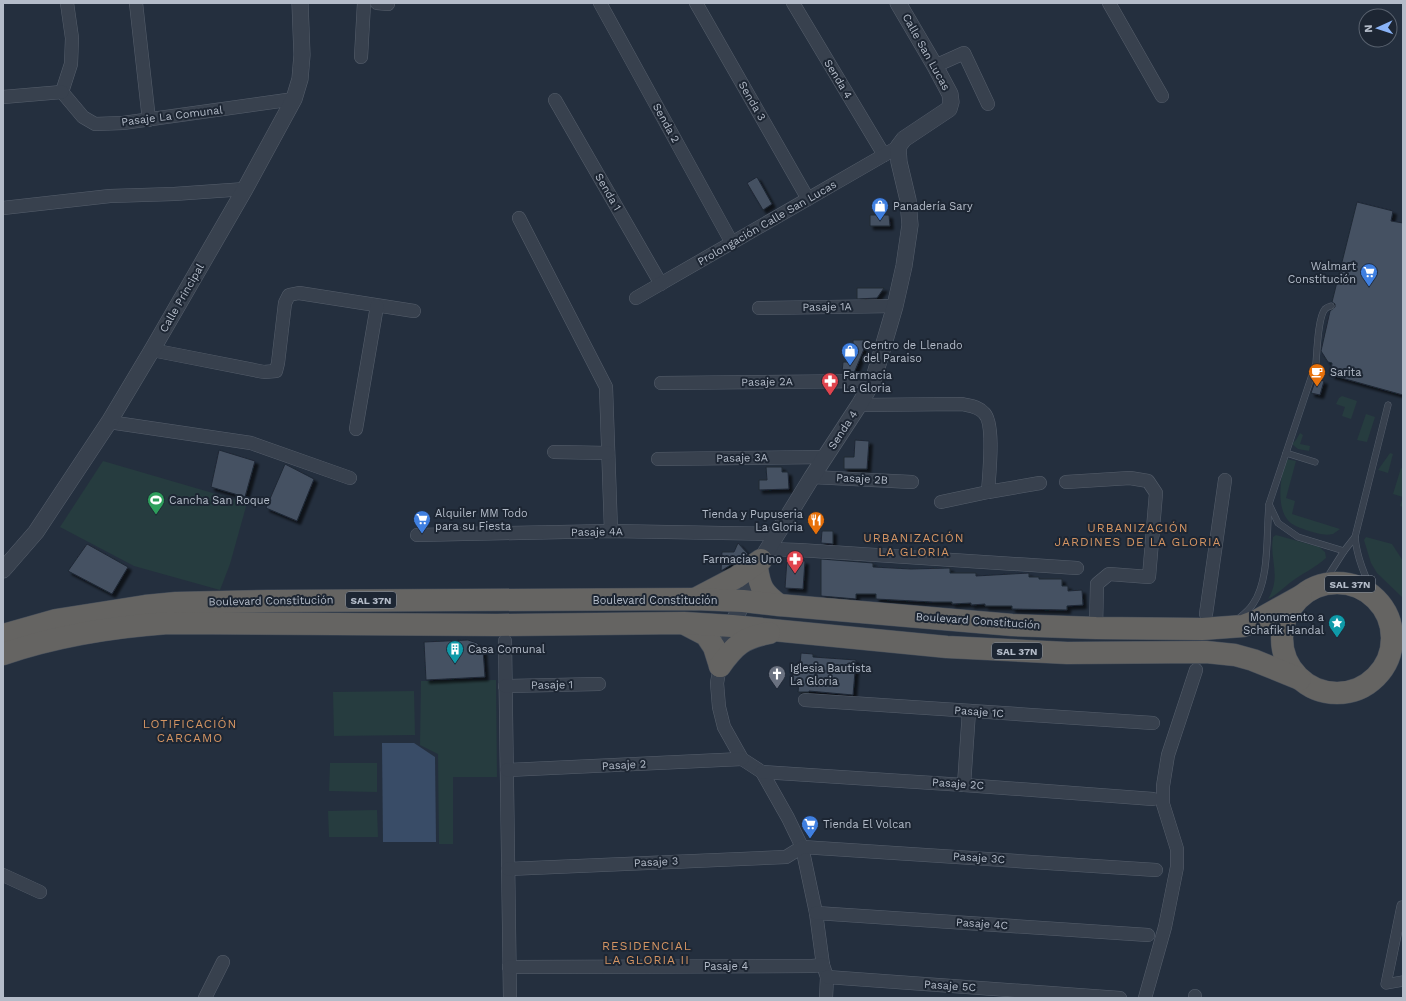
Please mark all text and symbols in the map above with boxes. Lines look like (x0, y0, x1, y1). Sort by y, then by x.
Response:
north arrow (1358, 8, 1398, 48)
street label: Calle San Lucas (900, 11, 953, 93)
text: N (1362, 24, 1375, 33)
street label: Senda 4 (821, 57, 855, 101)
street label: Senda 3 (736, 79, 768, 123)
street label: Senda 2 (650, 101, 682, 145)
street label: Pasaje La Comunal (121, 103, 224, 129)
street label: Senda 1 (592, 171, 624, 213)
street label: Prolongación Calle San Lucas (695, 178, 839, 268)
shop icon: Panadería Sary (870, 196, 890, 221)
place label: Panadería Sary (893, 200, 973, 213)
place label: Walmart Constitución (1288, 260, 1356, 286)
street label: Calle Principal (157, 261, 207, 335)
supermarket icon: Walmart Constitución (1359, 262, 1379, 287)
street label: Pasaje 1A (802, 300, 852, 314)
place label: Centro de Llenado del Paraiso (863, 339, 963, 365)
shop icon: Centro de Llenado del Paraiso (840, 341, 860, 366)
cafe icon: Sarita (1307, 362, 1327, 387)
place label: Sarita (1330, 366, 1361, 379)
place label: Farmacia La Gloria (843, 369, 892, 395)
pharmacy icon: Farmacia La Gloria (820, 371, 840, 396)
street label: Pasaje 2A (741, 375, 793, 389)
street label: Senda 4 (826, 408, 860, 452)
street label: Pasaje 3A (716, 451, 768, 465)
street label: Pasaje 2B (836, 471, 888, 487)
sports icon: Cancha San Roque (146, 490, 166, 515)
place label: Cancha San Roque (169, 494, 270, 507)
place label: Alquiler MM Todo para su Fiesta (435, 507, 528, 533)
place label: Tienda y Pupuseria La Gloria (702, 508, 803, 534)
supermarket icon: Alquiler MM Todo para su Fiesta (412, 509, 432, 534)
restaurant icon: Tienda y Pupuseria La Gloria (806, 510, 826, 535)
district label: URBANIZACIÓN JARDINES DE LA GLORIA (1055, 521, 1222, 549)
street label: Pasaje 4A (571, 525, 623, 539)
district label: URBANIZACIÓN LA GLORIA (863, 531, 965, 559)
pharmacy icon: Farmacias Uno (785, 549, 805, 574)
place label: Farmacias Uno (702, 553, 782, 566)
road number: SAL 37N (1325, 576, 1375, 592)
road number: SAL 37N (346, 592, 396, 608)
street label: Boulevard Constitución (208, 593, 334, 609)
street label: Boulevard Constitución (592, 594, 718, 607)
street label: Boulevard Constitución (915, 610, 1041, 632)
place label: Monumento a Schafik Handal (1243, 611, 1325, 637)
place icon: Monumento a Schafik Handal (1327, 613, 1347, 638)
building icon: Casa Comunal (445, 639, 465, 664)
place label: Casa Comunal (468, 643, 546, 656)
road number: SAL 37N (992, 643, 1042, 659)
place label: Iglesia Bautista La Gloria (790, 662, 872, 688)
church icon: Iglesia Bautista La Gloria (767, 664, 787, 689)
street label: Pasaje 1 (531, 678, 573, 692)
street label: Pasaje 1C (954, 704, 1005, 720)
district label: LOTIFICACIÓN CARCAMO (143, 717, 237, 745)
street label: Pasaje 2 (601, 757, 647, 773)
street label: Pasaje 2C (932, 776, 985, 792)
supermarket icon: Tienda El Volcan (800, 814, 820, 839)
place label: Tienda El Volcan (823, 818, 911, 831)
street label: Pasaje 3C (953, 850, 1006, 866)
street label: Pasaje 3 (633, 854, 679, 870)
street label: Pasaje 4C (955, 916, 1009, 932)
district label: RESIDENCIAL LA GLORIA II (602, 939, 692, 967)
street label: Pasaje 4 (704, 960, 749, 973)
street label: Pasaje 5C (924, 978, 977, 994)

